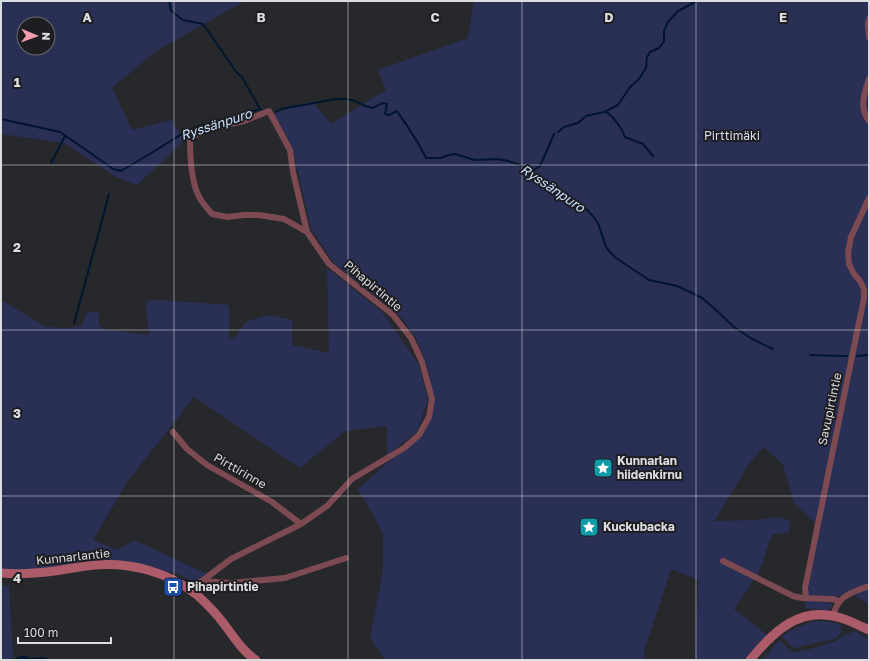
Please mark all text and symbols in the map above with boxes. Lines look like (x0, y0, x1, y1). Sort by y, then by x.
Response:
text: A (82, 9, 92, 25)
text: B (256, 9, 266, 25)
text: C (430, 9, 440, 25)
text: D (604, 9, 614, 25)
text: E (779, 9, 787, 25)
north arrow (16, 16, 56, 56)
text: N (40, 32, 53, 41)
text: 1 (14, 74, 21, 90)
water label: Ryssänpuro (178, 105, 255, 143)
park label: Pirttimäki (704, 128, 760, 143)
water label: Ryssänpuro (518, 161, 589, 216)
text: 2 (13, 239, 21, 255)
street label: Pihapirtintie (341, 257, 405, 314)
street label: Savupirtintie (814, 371, 845, 447)
text: 3 (13, 405, 21, 421)
street label: Pirttirinne (211, 449, 269, 492)
place label: Kunnarlan hiidenkirnu (617, 453, 682, 482)
place icon: Kunnarlan hiidenkirnu (592, 457, 614, 479)
place icon: Kuckubacka (578, 516, 600, 538)
place label: Kuckubacka (603, 519, 675, 534)
street label: Kunnarlantie (35, 545, 111, 568)
text: 4 (13, 570, 21, 586)
bus stop icon: Pihapirtintie (162, 576, 184, 598)
place label: Pihapirtintie (187, 579, 259, 594)
scale bar (18, 619, 111, 645)
text: 100 m (24, 625, 58, 640)

